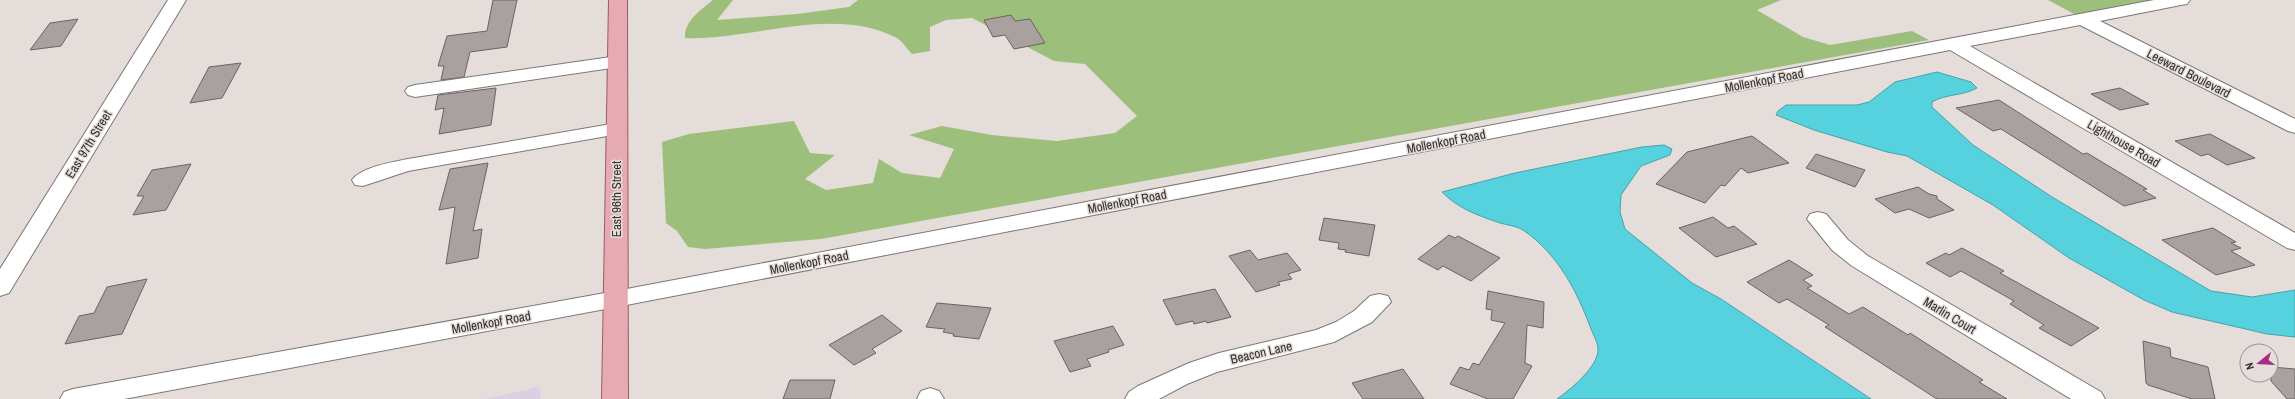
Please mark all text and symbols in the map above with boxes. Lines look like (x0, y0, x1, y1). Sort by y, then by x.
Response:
street label: Leeward Boulevard (2144, 45, 2234, 102)
street label: Mollenkopf Road (1723, 65, 1805, 96)
street label: East 97th Street (61, 107, 115, 181)
street label: Lighthouse Road (2084, 116, 2163, 171)
street label: Mollenkopf Road (1405, 126, 1487, 157)
street label: East 96th Street (608, 161, 625, 237)
street label: Mollenkopf Road (1086, 186, 1168, 217)
street label: Mollenkopf Road (768, 247, 850, 278)
street label: Marlin Court (1920, 293, 1979, 338)
street label: Mollenkopf Road (450, 307, 532, 338)
street label: Beacon Lane (1229, 337, 1294, 368)
north arrow (2239, 343, 2279, 383)
text: N (2242, 361, 2257, 371)

